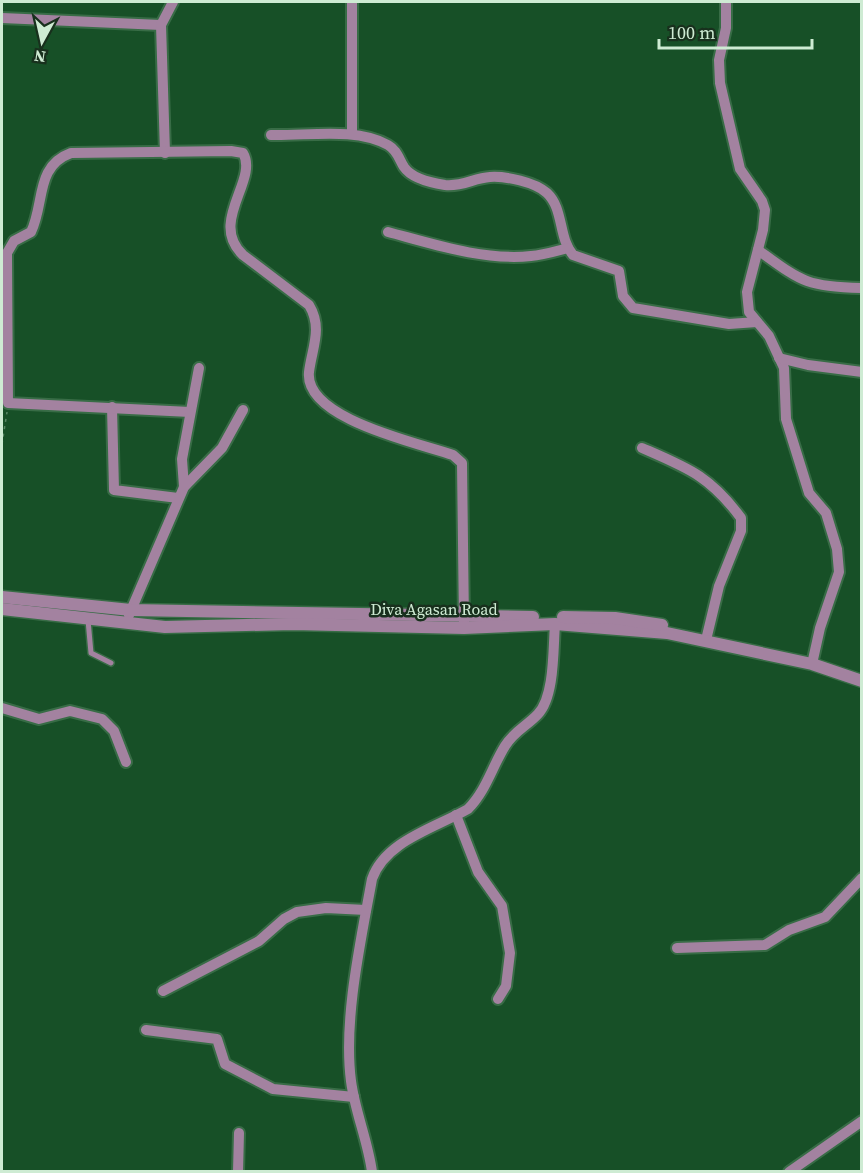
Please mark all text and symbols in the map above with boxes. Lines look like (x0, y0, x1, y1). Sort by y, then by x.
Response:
north arrow (12, 12, 72, 72)
scale bar (659, 12, 812, 50)
text: 100 m (668, 20, 715, 45)
text: N (32, 45, 47, 69)
street label: Diva Agasan Road (370, 598, 498, 620)

